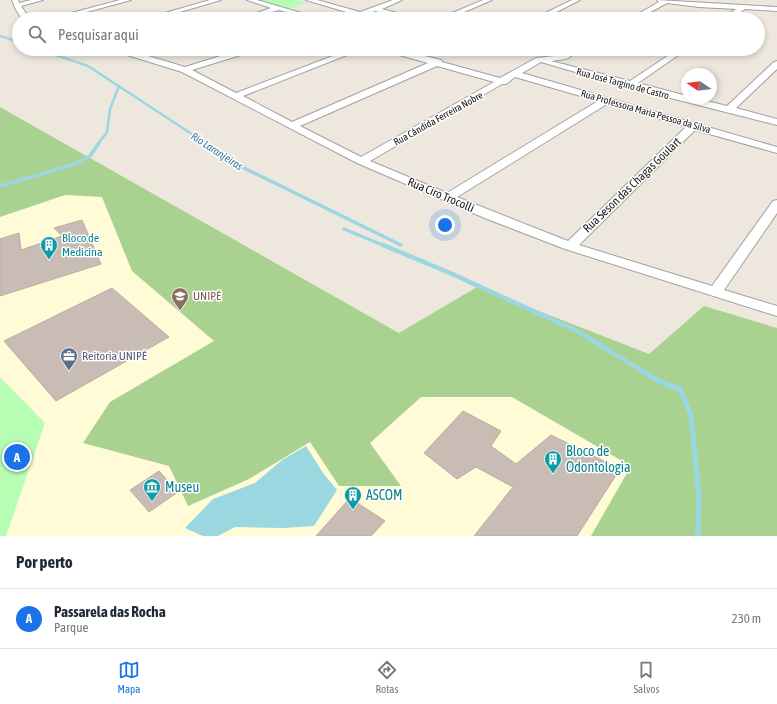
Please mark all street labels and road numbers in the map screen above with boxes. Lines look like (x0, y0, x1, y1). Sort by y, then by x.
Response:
street label: Rua José Targino de Castro (575, 66, 671, 101)
street label: Rua Professora Maria Pessoa da Silva (580, 88, 712, 135)
street label: Rua Cândida Ferreira Nobre (392, 89, 485, 148)
street label: Rua Seson das Chagas Goulart (580, 134, 684, 235)
street label: Rua Ciro Trocolli (406, 175, 476, 215)

